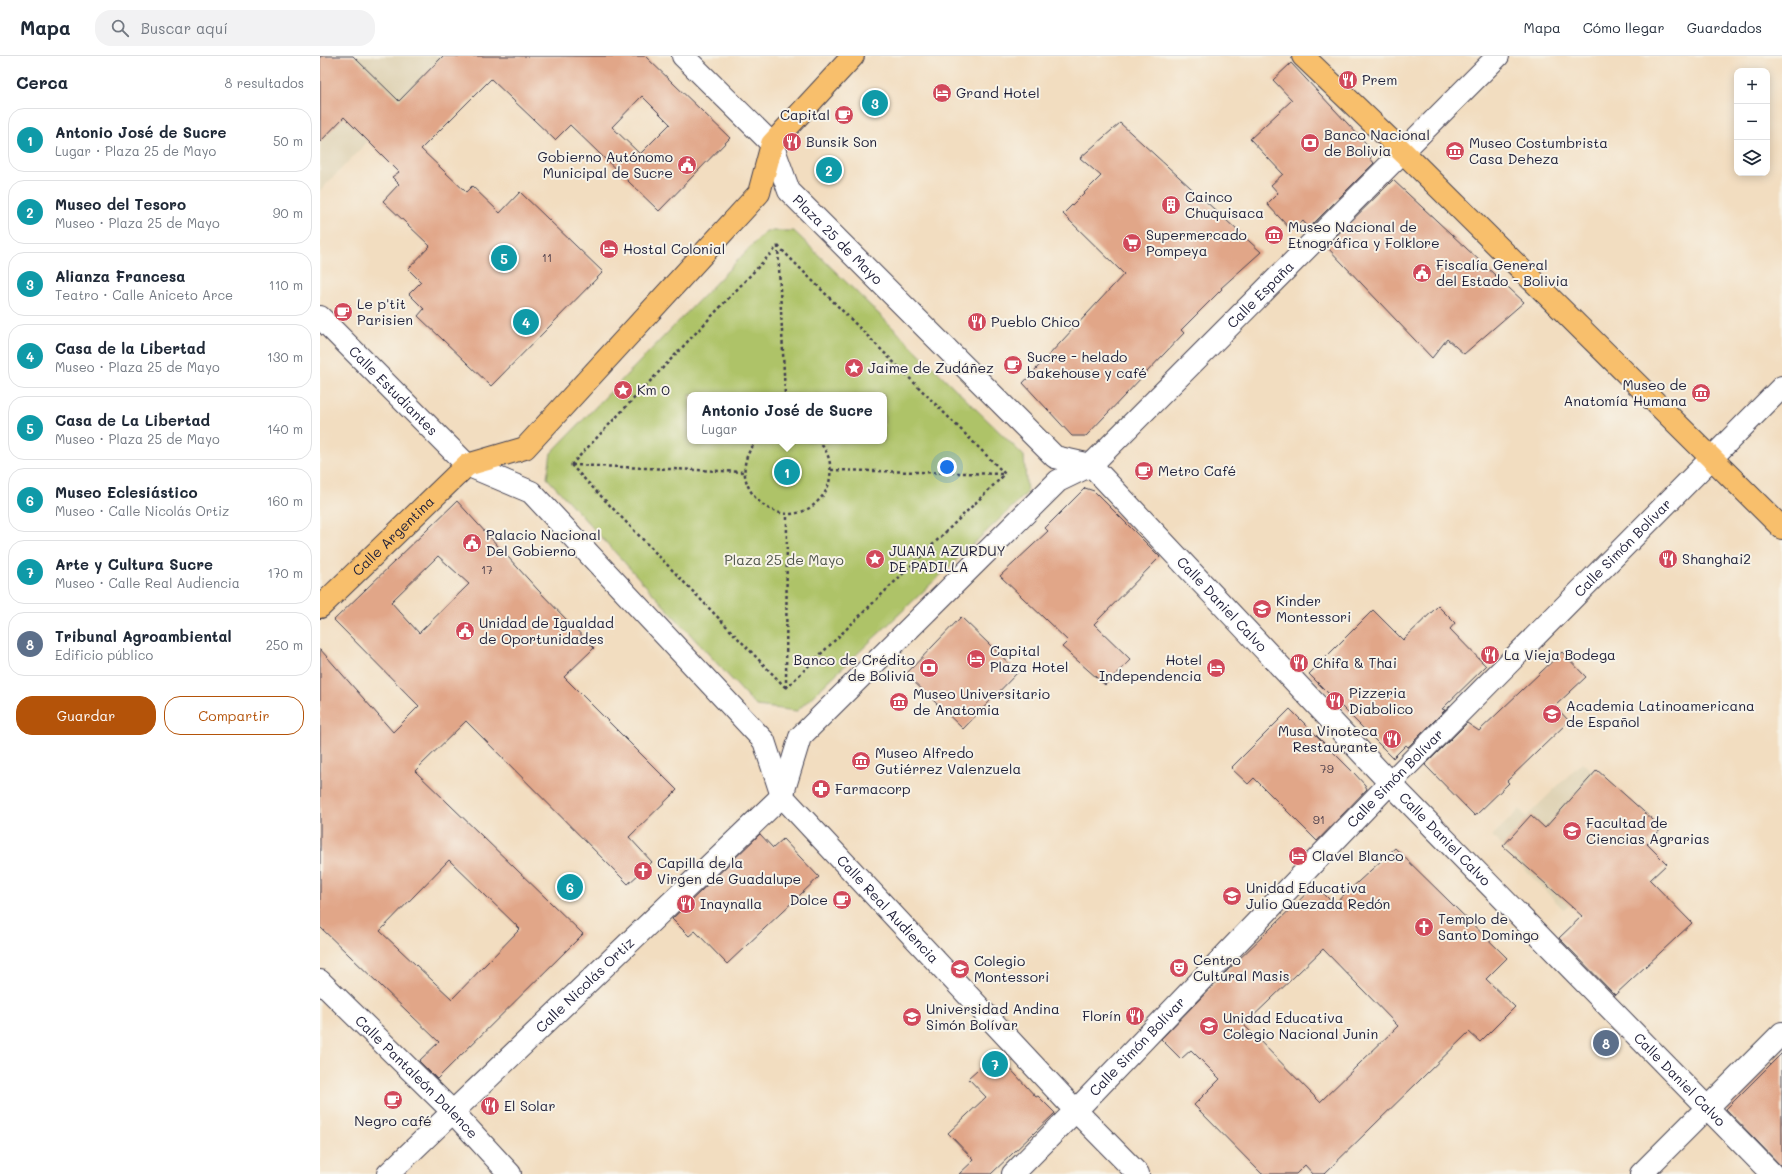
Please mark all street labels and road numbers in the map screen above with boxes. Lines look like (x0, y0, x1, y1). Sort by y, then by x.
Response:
street label: Plaza 25 de Mayo (789, 190, 887, 288)
street label: Calle España (1222, 257, 1298, 332)
street label: Calle Estudiantes (345, 342, 442, 439)
street label: Calle Argentina (348, 492, 438, 580)
street label: Calle Simón Bolívar (1570, 494, 1675, 601)
street label: Calle Daniel Calvo (1173, 552, 1272, 655)
street label: Calle Simón Bolívar (1342, 725, 1447, 832)
street label: Calle Daniel Calvo (1395, 788, 1495, 890)
street label: Calle Real Audiencia (833, 851, 943, 967)
street label: Calle Nicolás Ortiz (531, 933, 638, 1037)
street label: Calle Simón Bolívar (1085, 992, 1189, 1100)
street label: Calle Pantaleón Dalence (351, 1011, 482, 1142)
street label: Calle Daniel Calvo (1630, 1028, 1730, 1130)

